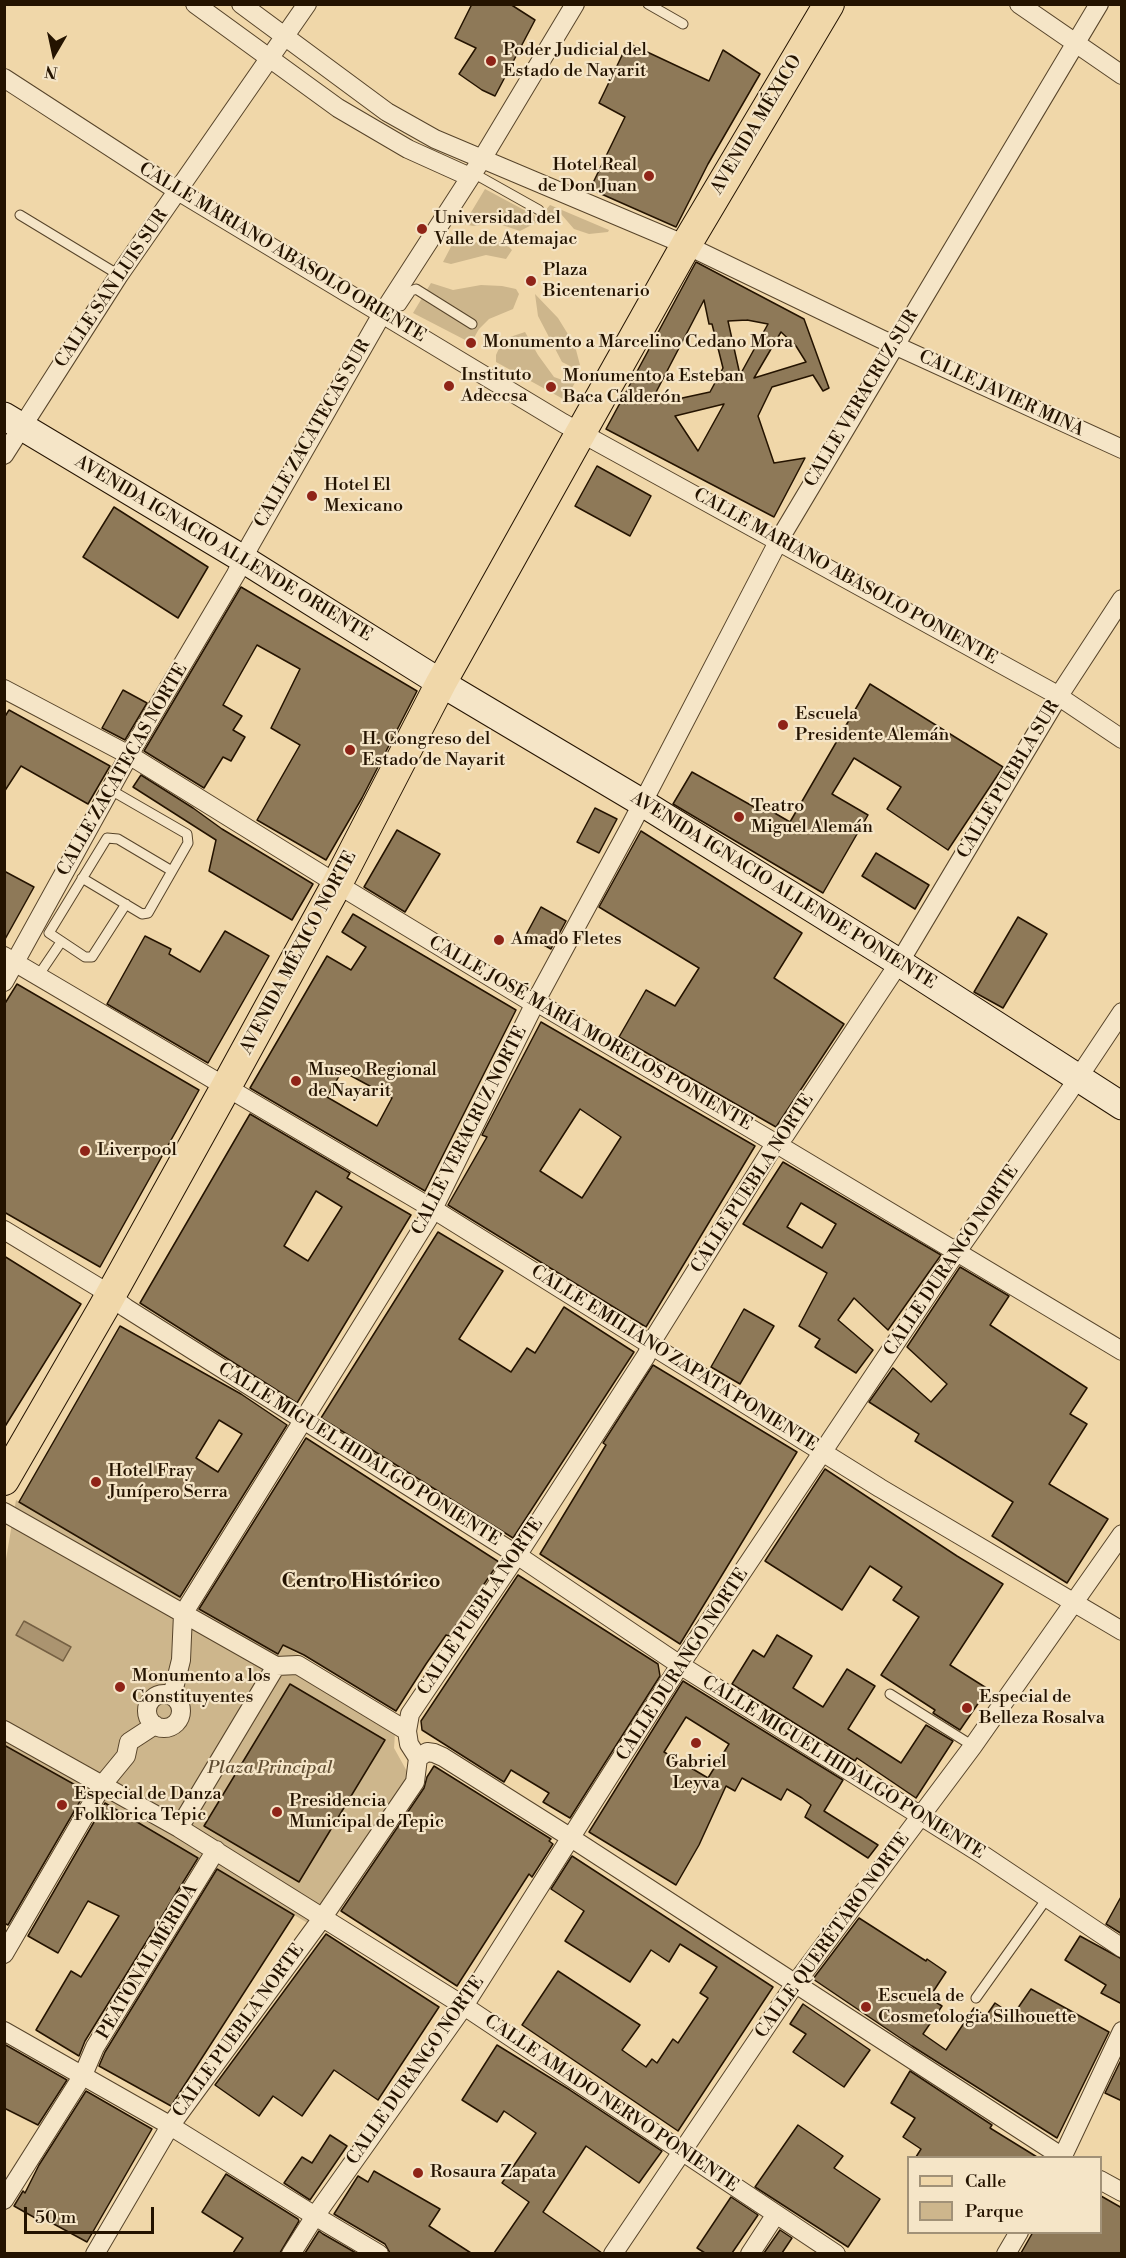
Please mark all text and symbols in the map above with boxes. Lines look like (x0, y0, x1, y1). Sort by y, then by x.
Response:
north arrow (24, 24, 84, 84)
place label: Poder Judicial del Estado de Nayarit (503, 40, 647, 82)
street label: AVENIDA MÉXICO (707, 51, 807, 199)
marker: Poder Judicial del Estado de Nayarit (484, 54, 498, 68)
text: N (43, 61, 59, 83)
place label: Hotel Real de Don Juan (538, 155, 637, 198)
street label: CALLE MARIANO ABASOLO ORIENTE (135, 158, 429, 348)
marker: Hotel Real de Don Juan (642, 169, 656, 183)
street label: CALLE SAN LUIS SUR (51, 206, 173, 372)
place label: Universidad del Valle de Atemajac (434, 208, 577, 250)
marker: Universidad del Valle de Atemajac (415, 222, 429, 236)
place label: Plaza Bicentenario (543, 260, 650, 302)
marker: Plaza Bicentenario (524, 274, 538, 288)
street label: CALLE VERACRUZ SUR (801, 307, 923, 491)
place label: Monumento a Marcelino Cedano Mora (483, 332, 793, 354)
street label: CALLE ZACATECAS SUR (250, 336, 376, 532)
marker: Monumento a Marcelino Cedano Mora (464, 336, 478, 350)
street label: CALLE JAVIER MINA (915, 346, 1087, 442)
place label: Instituto Adeccsa (461, 365, 532, 407)
place label: Monumento a Esteban Baca Calderón (563, 366, 744, 409)
marker: Instituto Adeccsa (442, 379, 456, 393)
marker: Monumento a Esteban Baca Calderón (544, 380, 558, 394)
street label: AVENIDA IGNACIO ALLENDE ORIENTE (70, 451, 376, 647)
place label: Hotel El Mexicano (324, 475, 403, 518)
street label: CALLE MARIANO ABASOLO PONIENTE (689, 484, 1001, 670)
marker: Hotel El Mexicano (305, 489, 319, 503)
street label: CALLE ZACATECAS NORTE (53, 660, 193, 880)
street label: CALLE PUEBLA SUR (953, 697, 1065, 863)
place label: Escuela Presidente Alemán (795, 704, 949, 746)
marker: Escuela Presidente Alemán (776, 718, 790, 732)
place label: H. Congreso del Estado de Nayarit (362, 729, 505, 771)
marker: H. Congreso del Estado de Nayarit (343, 743, 357, 757)
street label: AVENIDA IGNACIO ALLENDE PONIENTE (626, 787, 940, 995)
place label: Teatro Miguel Alemán (751, 796, 873, 838)
marker: Teatro Miguel Alemán (732, 810, 746, 824)
street label: AVENIDA MÉXICO NORTE (236, 848, 362, 1058)
place label: Amado Fletes (511, 929, 622, 951)
street label: CALLE JOSÉ MARÍA MORELOS PONIENTE (425, 932, 755, 1136)
marker: Amado Fletes (492, 933, 506, 947)
street label: CALLE VERACRUZ NORTE (408, 1023, 532, 1239)
place label: Museo Regional de Nayarit (308, 1060, 437, 1102)
marker: Museo Regional de Nayarit (289, 1074, 303, 1088)
street label: CALLE PUEBLA NORTE (687, 1090, 819, 1278)
place label: Liverpool (97, 1140, 177, 1162)
marker: Liverpool (78, 1144, 92, 1158)
street label: CALLE DURANGO NORTE (880, 1162, 1024, 1360)
street label: CALLE EMILIANO ZAPATA PONIENTE (526, 1261, 822, 1457)
street label: CALLE MIGUEL HIDALGO PONIENTE (214, 1359, 504, 1551)
place label: Hotel Fray Junípero Serra (108, 1461, 228, 1504)
marker: Hotel Fray Junípero Serra (89, 1475, 103, 1489)
street label: CALLE PUEBLA NORTE (414, 1514, 548, 1700)
street label: CALLE DURANGO NORTE (613, 1565, 753, 1765)
district label: Centro Histórico (282, 1570, 440, 1594)
place label: Monumento a los Constituyentes (132, 1666, 271, 1708)
street label: CALLE MIGUEL HIDALGO PONIENTE (698, 1672, 988, 1864)
marker: Monumento a los Constituyentes (113, 1680, 127, 1694)
place label: Especial de Belleza Rosalva (979, 1687, 1105, 1730)
marker: Especial de Belleza Rosalva (960, 1701, 974, 1715)
marker: Gabriel Leyva (689, 1736, 703, 1750)
place label: Gabriel Leyva (665, 1752, 727, 1794)
park label: Plaza Principal (208, 1758, 332, 1780)
place label: Especial de Danza Folklorica Tepic (74, 1784, 222, 1826)
place label: Presidencia Municipal de Tepic (289, 1791, 444, 1834)
marker: Especial de Danza Folklorica Tepic (55, 1798, 69, 1812)
marker: Presidencia Municipal de Tepic (270, 1805, 284, 1819)
street label: CALLE QUERÉTARO NORTE (751, 1829, 915, 2043)
street label: PEATONAL MÉRIDA (93, 1880, 203, 2044)
street label: CALLE PUEBLA NORTE (169, 1940, 309, 2122)
street label: CALLE DURANGO NORTE (343, 1973, 489, 2169)
place label: Escuela de Cosmetologia Silhouette (878, 1986, 1077, 2028)
marker: Escuela de Cosmetologia Silhouette (859, 2000, 873, 2014)
street label: CALLE AMADO NERVO PONIENTE (480, 2011, 742, 2197)
legend (907, 2156, 1102, 2234)
place label: Rosaura Zapata (430, 2162, 556, 2184)
marker: Rosaura Zapata (411, 2166, 425, 2180)
text: Calle (965, 2170, 1006, 2193)
scale bar (27, 2195, 158, 2233)
text: Parque (965, 2200, 1024, 2223)
text: 50 m (35, 2206, 76, 2229)

